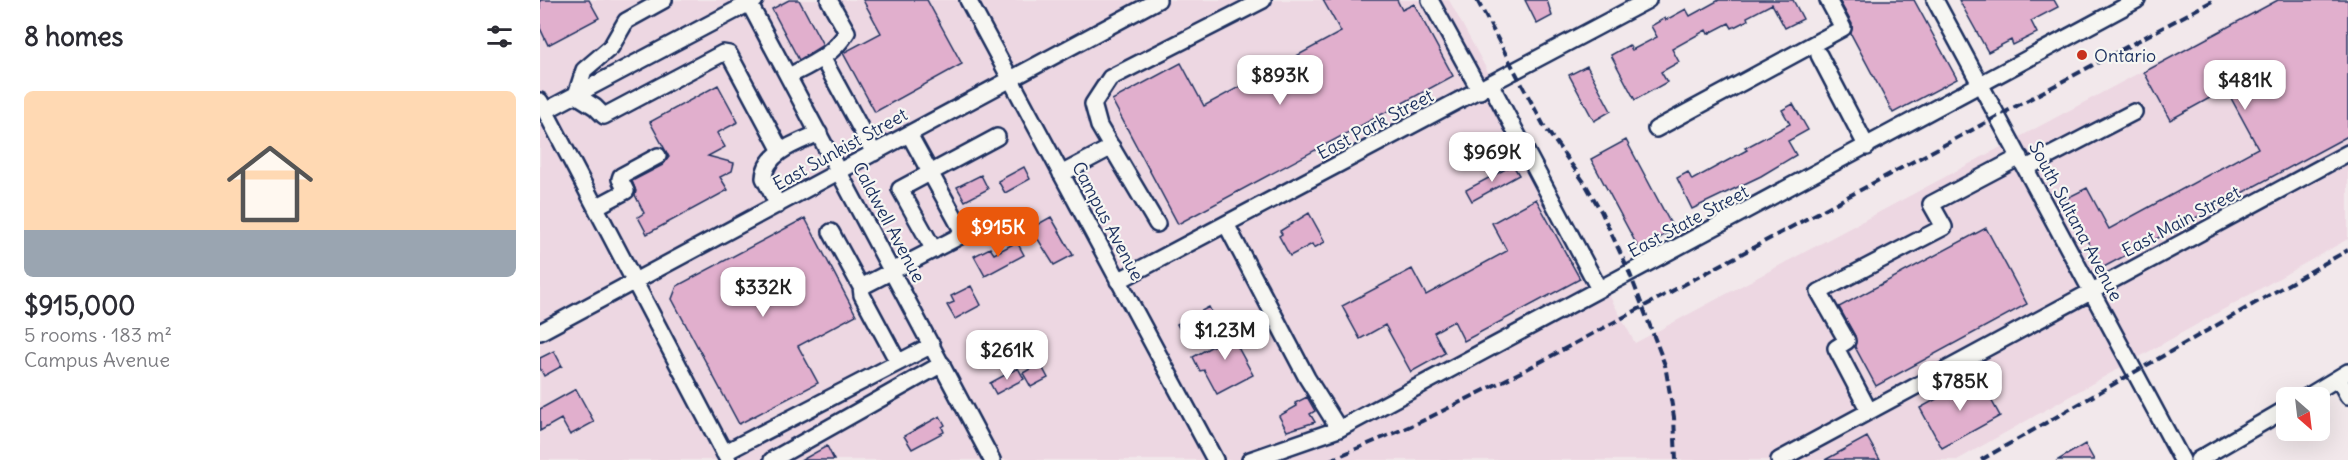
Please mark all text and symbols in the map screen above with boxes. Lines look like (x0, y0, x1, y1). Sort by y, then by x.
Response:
text: 8 homes (24, 20, 123, 53)
icon: filters (483, 20, 516, 53)
place label: Ontario (2094, 44, 2156, 67)
marker: Ontario (2075, 48, 2089, 62)
pin: $893K (1238, 55, 1322, 106)
pin: $481K (2203, 60, 2287, 111)
text: $893K (1251, 62, 1309, 87)
text: $481K (2218, 67, 2272, 92)
street label: East Park Street (1313, 84, 1437, 164)
street label: East Sunkist Street (769, 103, 911, 195)
icon: home (216, 130, 324, 238)
pin: $969K (1450, 132, 1534, 183)
street label: South Sultana Avenue (2024, 137, 2128, 305)
text: $969K (1463, 139, 1521, 164)
street label: Caldwell Avenue (848, 158, 930, 286)
street label: Campus Avenue (1067, 158, 1149, 284)
street label: East State Street (1624, 180, 1752, 262)
street label: East Main Street (2118, 180, 2244, 262)
pin: $915K (956, 207, 1040, 258)
text: $915K (971, 214, 1025, 239)
pin: $332K (721, 267, 805, 318)
text: $332K (734, 274, 792, 299)
text: $915,000 (24, 289, 135, 322)
pin: $1.23M (1176, 310, 1274, 361)
text: $1.23M (1194, 317, 1256, 342)
text: 5 rooms · 183 m² (24, 322, 172, 347)
pin: $261K (965, 330, 1049, 381)
text: $261K (980, 337, 1034, 362)
text: Campus Avenue (24, 347, 170, 372)
pin: $785K (1918, 361, 2002, 412)
text: $785K (1932, 368, 1988, 393)
north arrow (2276, 387, 2330, 441)
map controls (2276, 387, 2330, 441)

